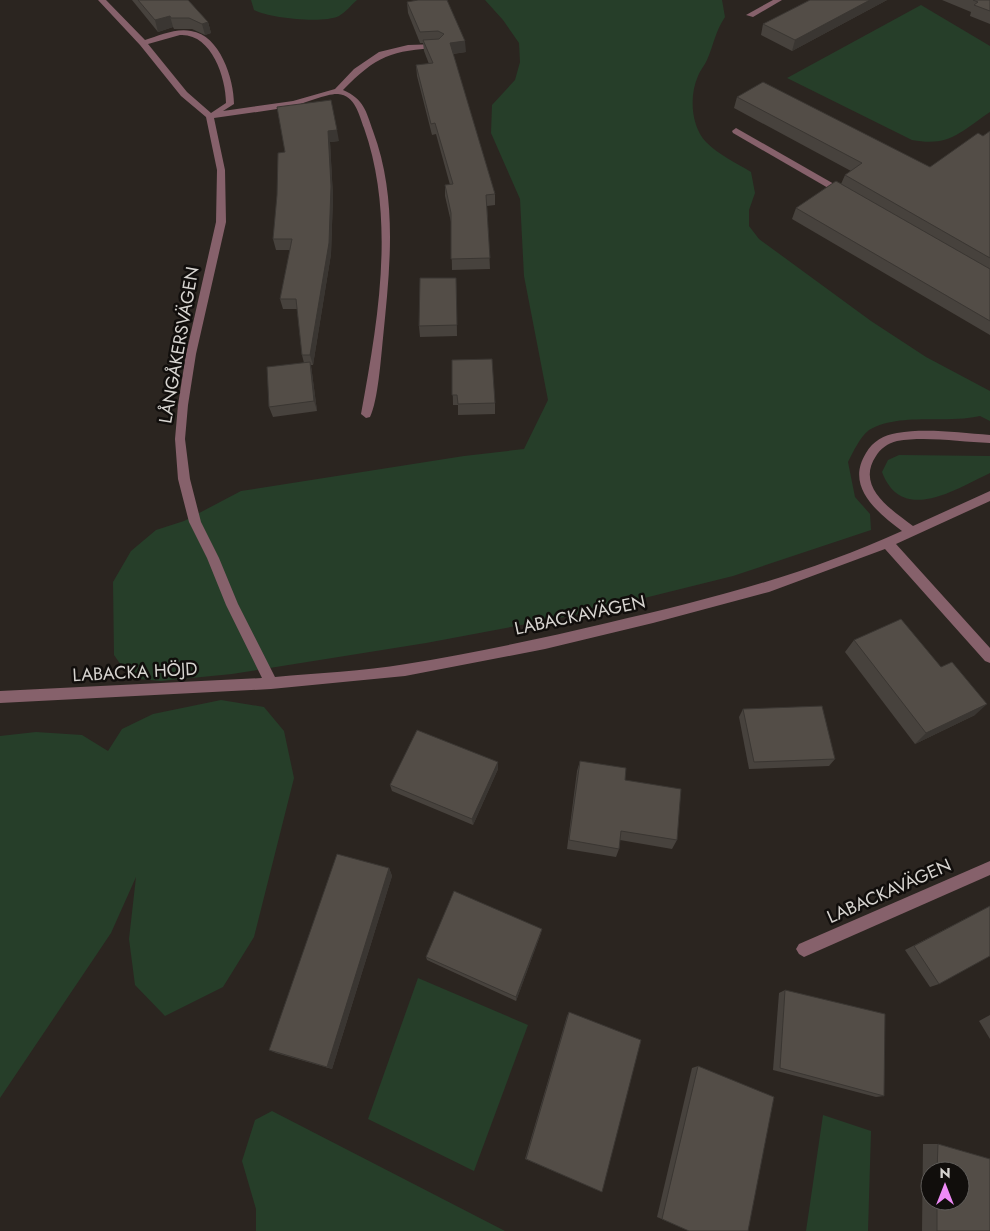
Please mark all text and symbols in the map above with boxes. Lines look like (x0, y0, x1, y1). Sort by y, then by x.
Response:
street label: LÅNGÅKERSVÄGEN (152, 264, 206, 426)
street label: LABACKAVÄGEN (512, 588, 648, 642)
street label: LABACKA HÖJD (72, 656, 198, 688)
street label: LABACKAVÄGEN (823, 852, 955, 930)
north arrow (920, 1161, 970, 1211)
text: N (939, 1163, 951, 1183)

